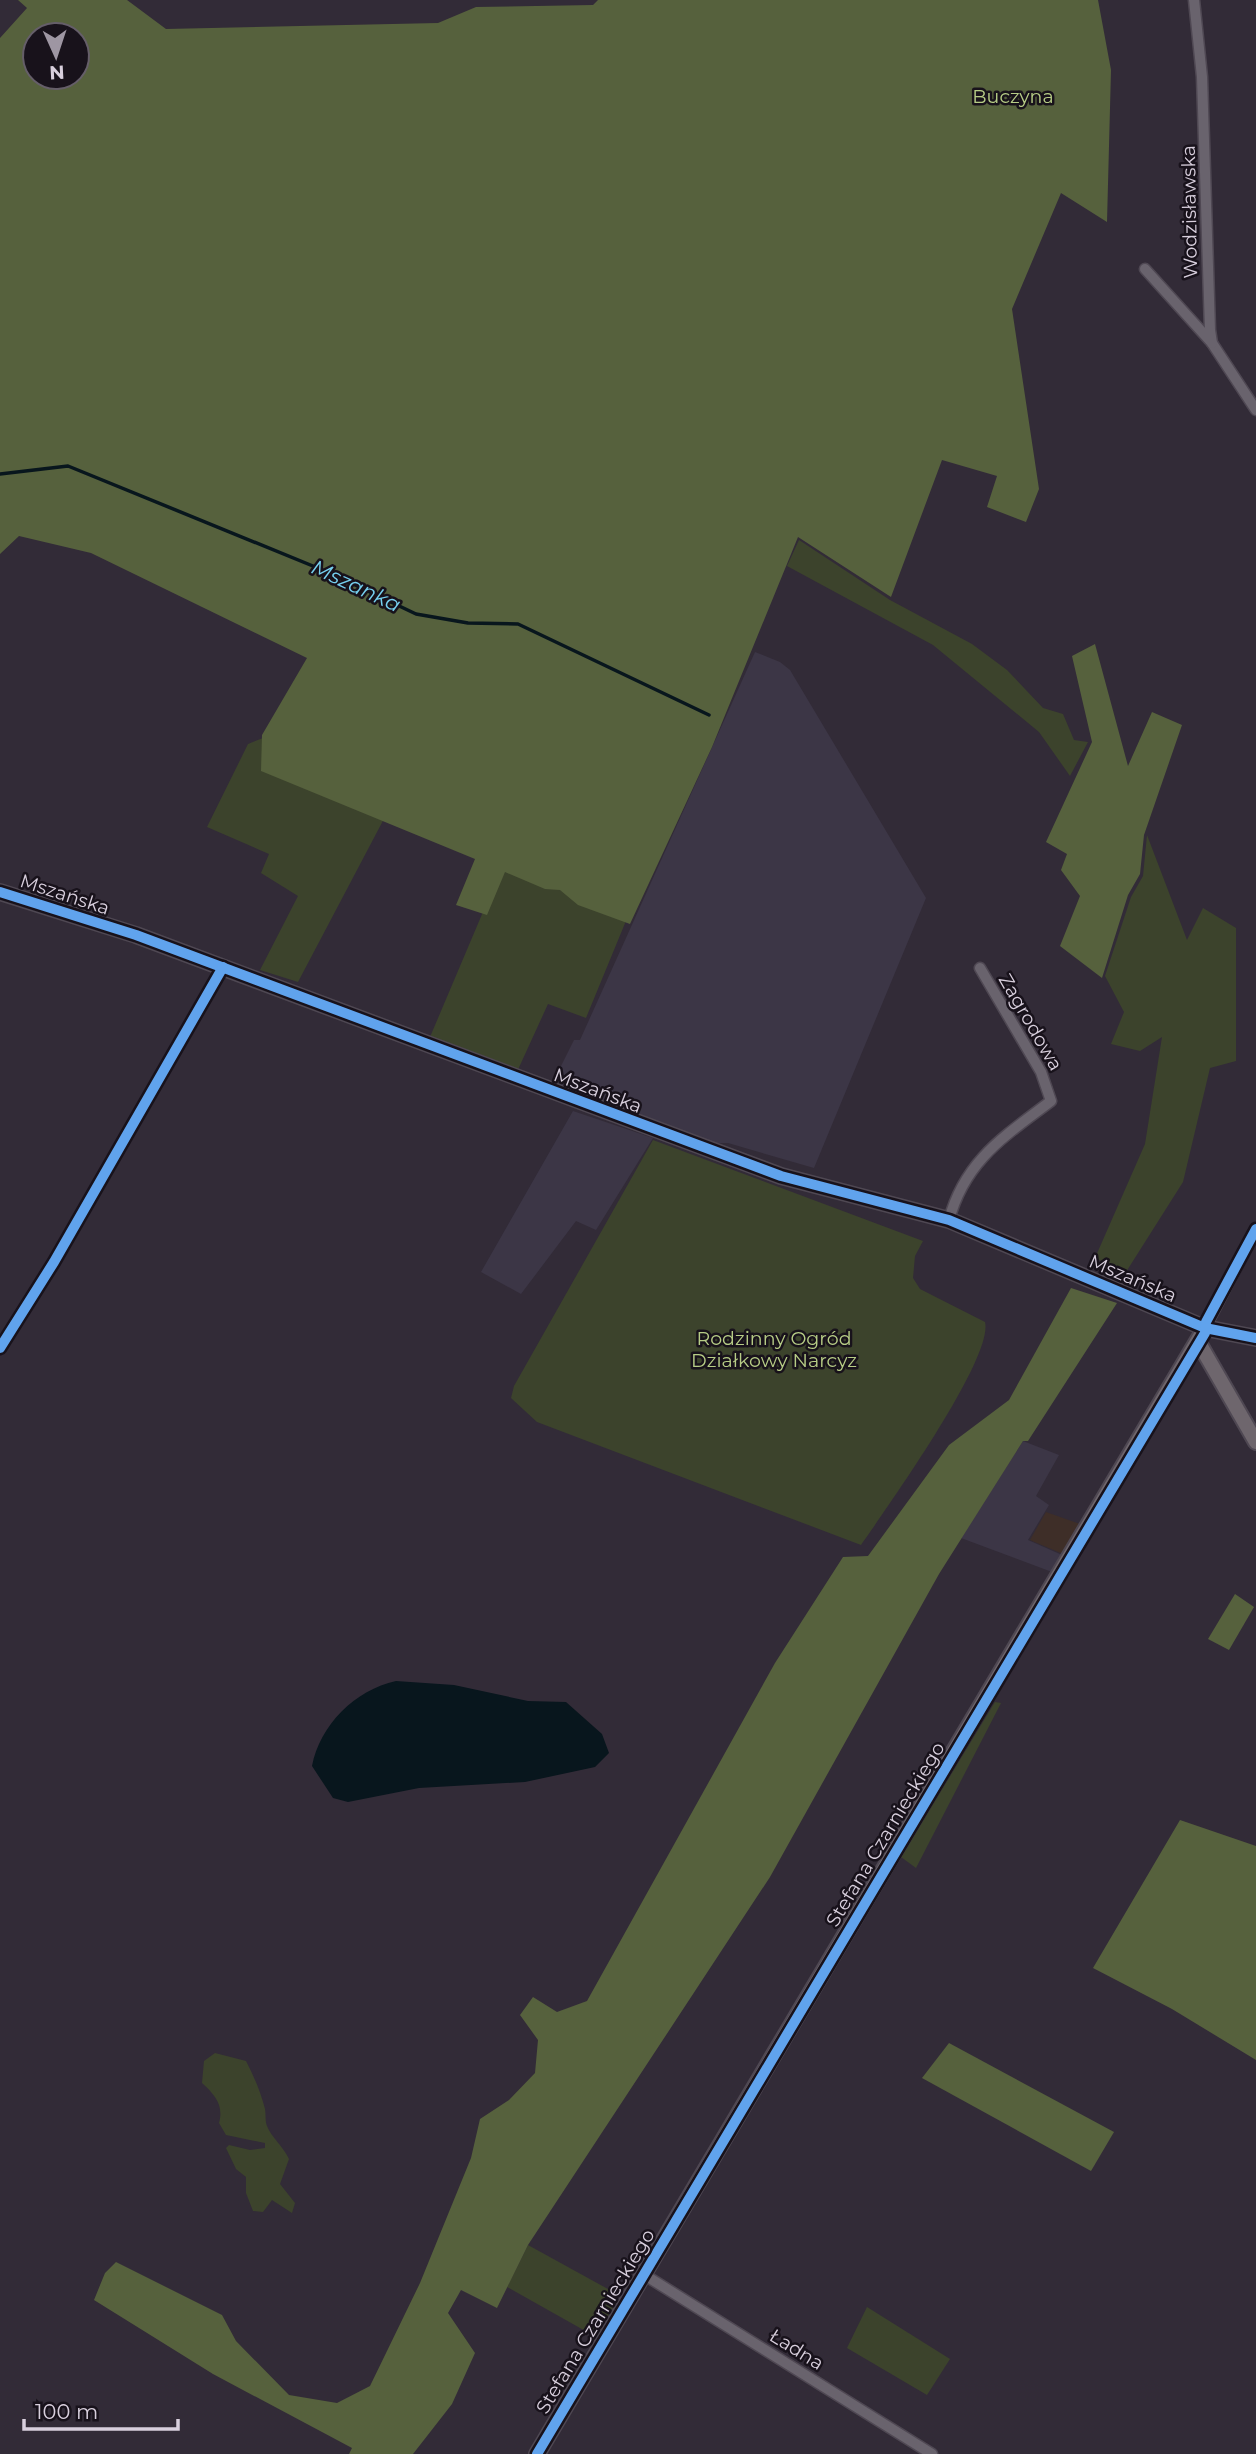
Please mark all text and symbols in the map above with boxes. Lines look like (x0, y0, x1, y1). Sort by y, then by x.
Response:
north arrow (21, 21, 91, 91)
text: N (49, 61, 65, 84)
park label: Buczyna (972, 85, 1054, 108)
street label: Wodzisławska (1177, 145, 1202, 279)
water label: Mszanka (308, 554, 405, 617)
street label: Mszańska (17, 869, 113, 920)
street label: Zagrodowa (994, 970, 1068, 1075)
street label: Mszańska (550, 1063, 645, 1118)
street label: Mszańska (1086, 1250, 1180, 1307)
park label: Rodzinny Ogród Działkowy Narcyz (691, 1327, 857, 1372)
street label: Stefana Czarnieckiego (821, 1738, 950, 1931)
street label: Stefana Czarnieckiego (531, 2225, 660, 2418)
street label: Ładna (765, 2324, 828, 2375)
scale bar (24, 2388, 178, 2432)
text: 100 m (35, 2399, 98, 2424)

